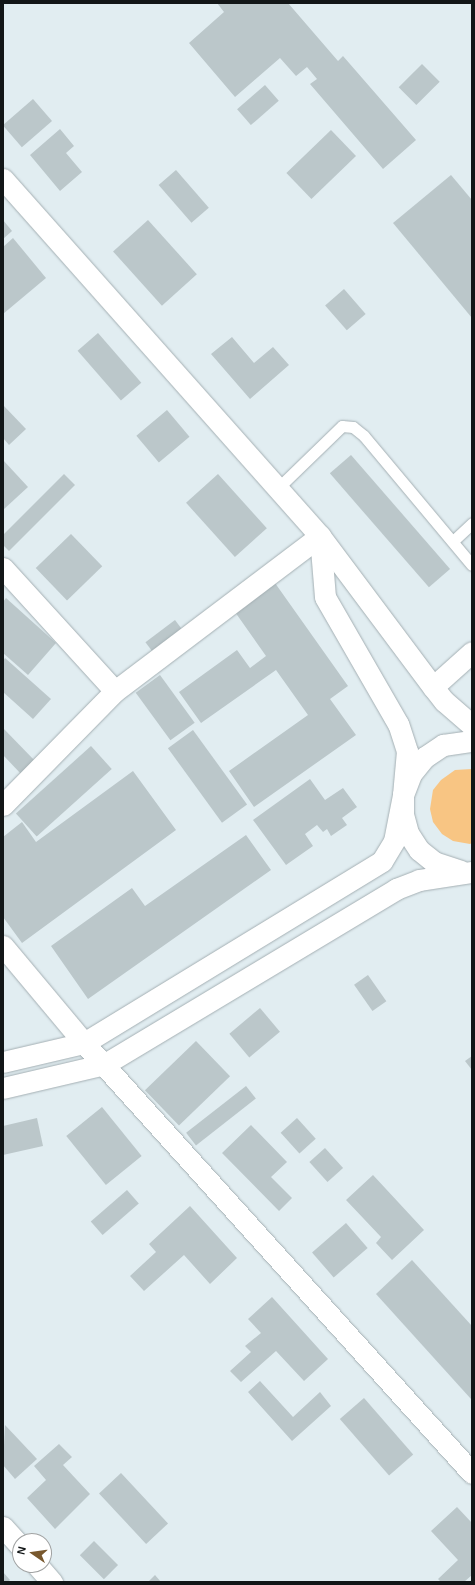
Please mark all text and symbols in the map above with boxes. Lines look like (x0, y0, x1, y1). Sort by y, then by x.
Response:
north arrow (12, 1533, 52, 1573)
text: N (15, 1545, 28, 1556)

